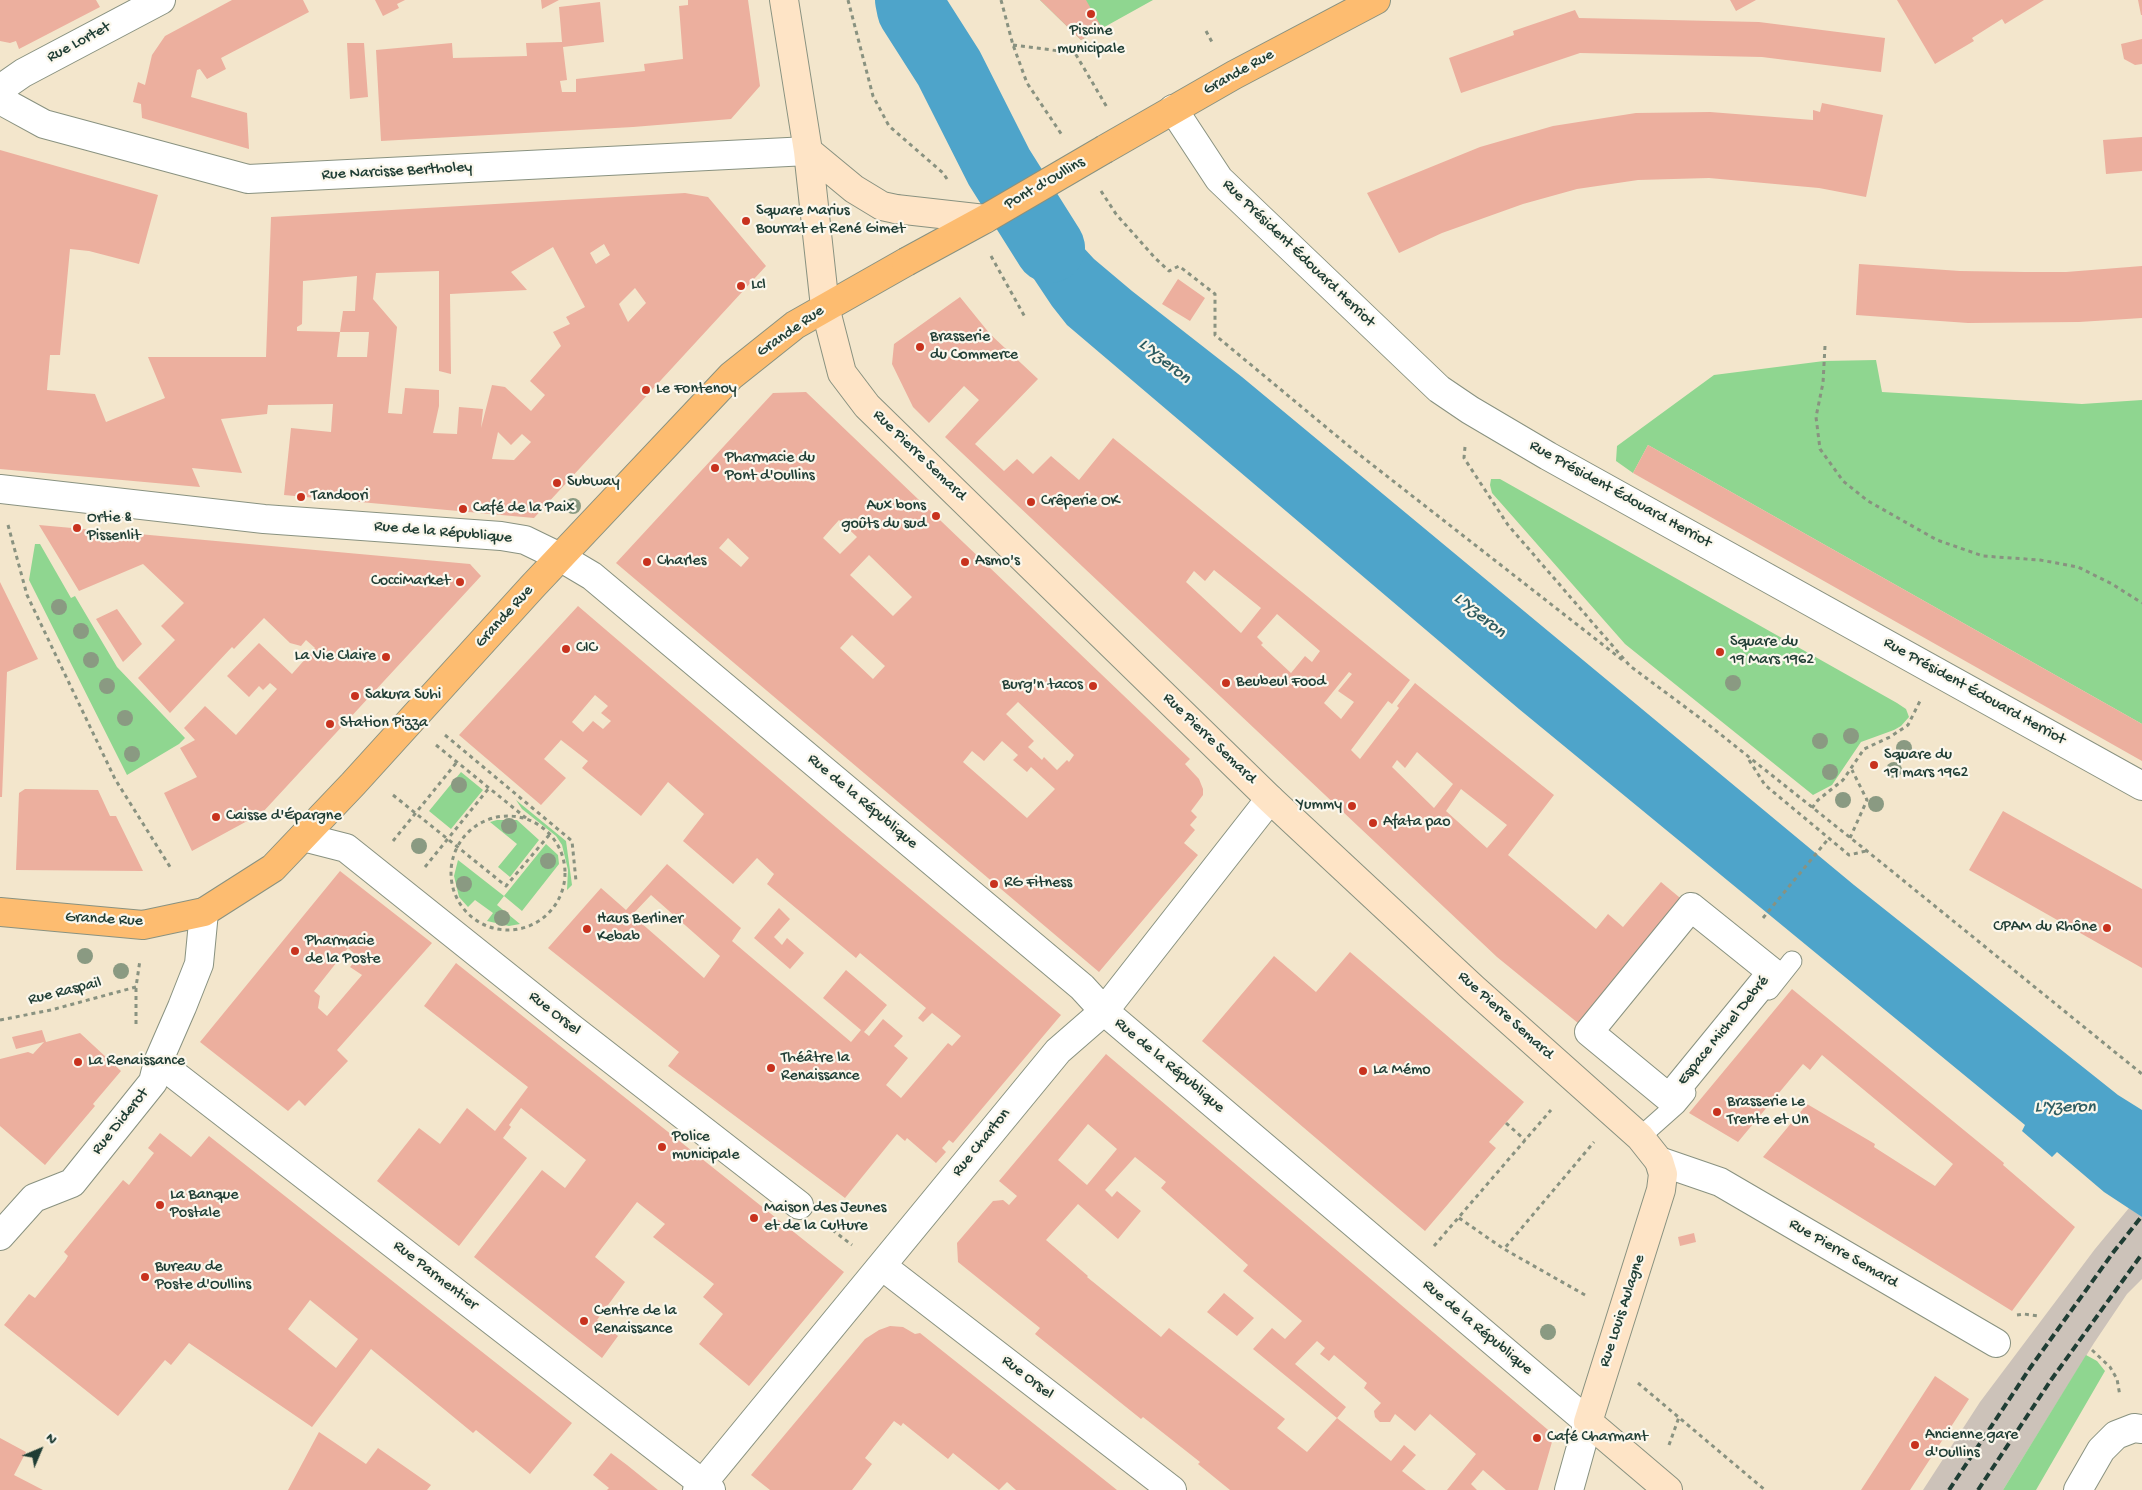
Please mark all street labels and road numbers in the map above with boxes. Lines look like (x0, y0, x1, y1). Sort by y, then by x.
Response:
street label: Rue Lortet (44, 18, 114, 68)
street label: Grande Rue (1200, 46, 1278, 100)
street label: Pont d'Oullins (1001, 153, 1089, 215)
street label: Rue Narcisse Bertholey (321, 158, 473, 186)
street label: Rue Président Édouard Herriot (1217, 176, 1379, 332)
street label: Grande Rue (754, 302, 828, 362)
street label: Rue Pierre Semard (868, 406, 970, 506)
street label: Rue Président Édouard Herriot (1525, 437, 1715, 553)
street label: Rue de la République (373, 517, 513, 549)
street label: Grande Rue (472, 582, 538, 652)
street label: Rue Président Édouard Herriot (1879, 634, 2069, 750)
street label: Rue Pierre Semard (1158, 689, 1260, 789)
street label: Rue de la République (803, 750, 921, 854)
street label: Grande Rue (65, 908, 143, 932)
street label: Rue Pierre Semard (1453, 968, 1557, 1064)
street label: Espace Michel Debré (1674, 972, 1774, 1090)
street label: Rue Raspail (26, 974, 104, 1010)
street label: Rue Orsel (524, 988, 584, 1040)
street label: Rue de la République (1110, 1014, 1228, 1118)
street label: Rue Diderot (88, 1085, 154, 1159)
street label: Rue Charton (949, 1105, 1015, 1181)
street label: Rue Pierre Semard (1785, 1215, 1901, 1293)
street label: Rue Parmentier (389, 1237, 481, 1315)
street label: Rue Louis Aulagne (1596, 1252, 1650, 1370)
street label: Rue de la République (1418, 1276, 1536, 1380)
street label: Rue Orsel (997, 1352, 1057, 1404)

